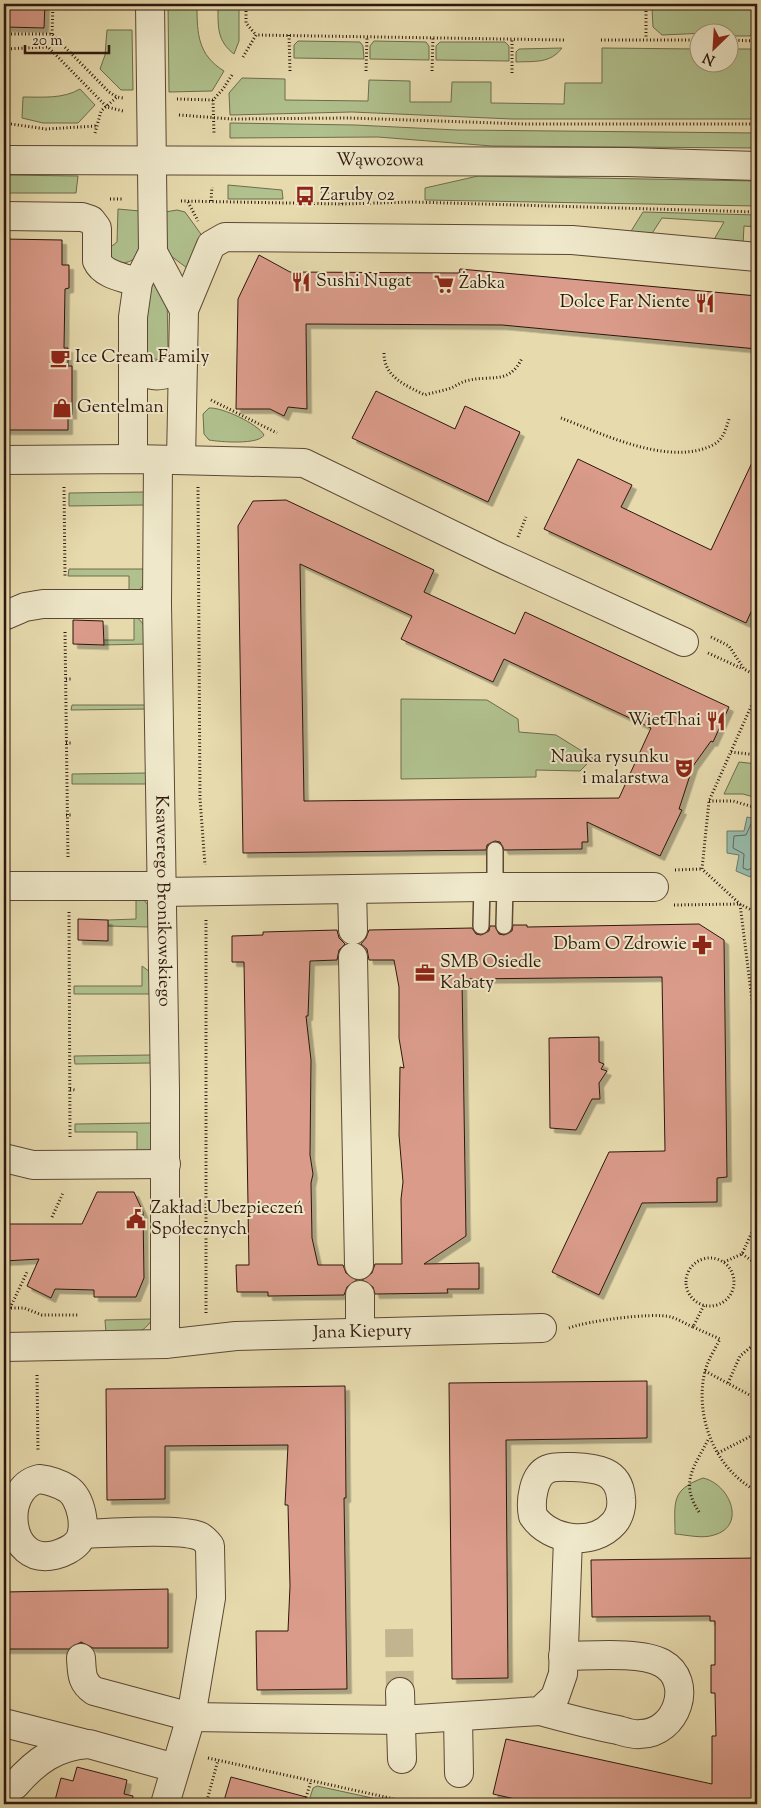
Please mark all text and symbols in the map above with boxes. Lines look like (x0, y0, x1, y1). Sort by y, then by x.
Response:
scale bar (25, 22, 109, 54)
north arrow (688, 22, 738, 72)
text: 20 m (32, 31, 63, 52)
text: N (700, 47, 719, 69)
street label: Wąwozowa (336, 148, 424, 174)
place label: Zaruby 02 (320, 183, 396, 209)
bus stop icon: Zaruby 02 (294, 185, 316, 207)
place label: Sushi Nugat (316, 269, 411, 295)
restaurant icon: Sushi Nugat (290, 271, 312, 293)
place label: Żabka (459, 271, 505, 297)
supermarket icon: Żabka (433, 273, 455, 295)
place label: Dolce Far Niente (560, 290, 690, 316)
restaurant icon: Dolce Far Niente (694, 292, 716, 314)
place label: Ice Cream Family (75, 345, 210, 371)
cafe icon: Ice Cream Family (49, 347, 71, 369)
place label: Gentelman (77, 395, 164, 421)
shop icon: Gentelman (51, 397, 73, 419)
place label: WietThai (628, 708, 701, 734)
restaurant icon: WietThai (705, 710, 727, 732)
place label: Nauka rysunku i malarstwa (551, 745, 669, 792)
theatre icon: Nauka rysunku i malarstwa (673, 757, 695, 779)
street label: Ksawerego Bronikowskiego (147, 795, 177, 1007)
place label: Dbam O Zdrowie (554, 932, 687, 958)
pharmacy icon: Dbam O Zdrowie (691, 934, 713, 956)
place label: SMB Osiedle Kabaty (440, 950, 541, 997)
office icon: SMB Osiedle Kabaty (414, 962, 436, 984)
place label: Zakład Ubezpieczeń Społecznych (151, 1196, 304, 1243)
public building icon: Zakład Ubezpieczeń Społecznych (125, 1208, 147, 1230)
street label: Jana Kiepury (312, 1318, 412, 1347)

